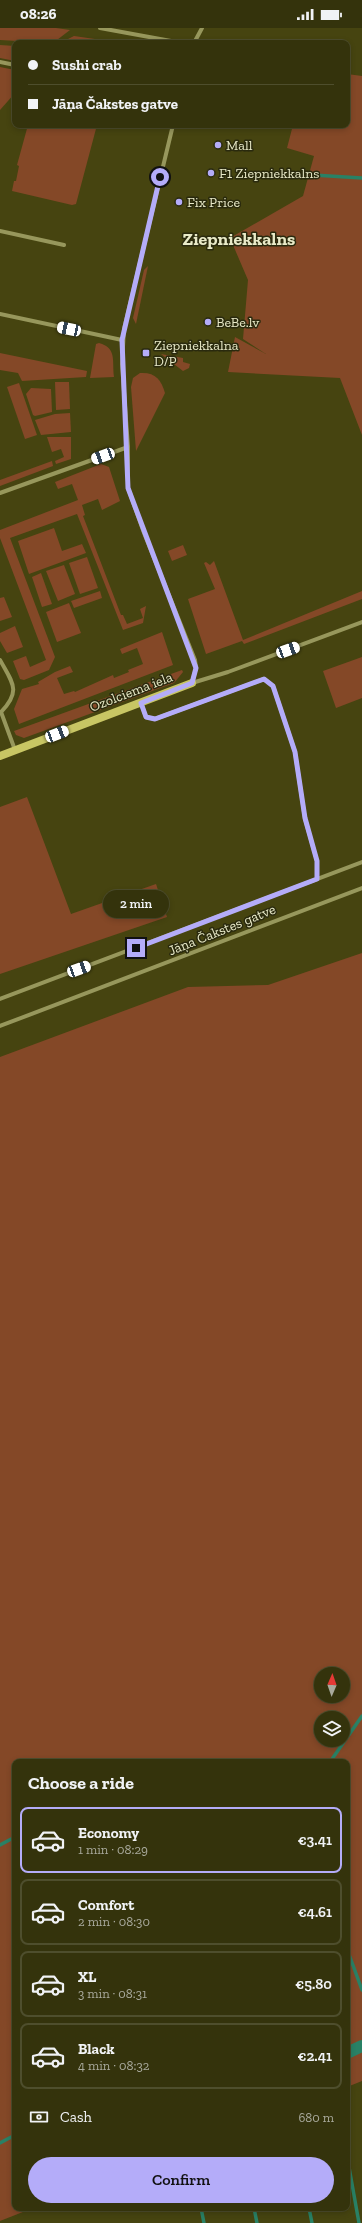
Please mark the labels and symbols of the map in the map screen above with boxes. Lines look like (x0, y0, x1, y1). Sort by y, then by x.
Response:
place label: Mall (226, 137, 253, 154)
marker: Mall (213, 140, 223, 150)
place label: F1 Ziepniekkalns (219, 165, 319, 182)
route start (151, 168, 169, 186)
marker: F1 Ziepniekkalns (206, 168, 216, 178)
place label: Fix Price (187, 194, 240, 211)
marker: Fix Price (174, 197, 184, 207)
district label: Ziepniekkalns (183, 228, 295, 250)
place label: BeBe.lv (216, 314, 259, 331)
marker: BeBe.lv (203, 317, 213, 327)
car (56, 321, 82, 337)
place label: Ziepniekkalna D/P (154, 337, 239, 370)
marker: Ziepniekkalna D/P (141, 348, 151, 358)
car (90, 446, 116, 466)
car (275, 640, 301, 660)
street label: Ozolciema iela (87, 668, 175, 716)
car (44, 724, 70, 744)
callout: 2 min (103, 890, 169, 918)
street label: Jāņa Čakstes gatve (166, 901, 278, 959)
route end (127, 939, 145, 957)
car (66, 959, 92, 979)
north arrow (314, 1667, 350, 1703)

